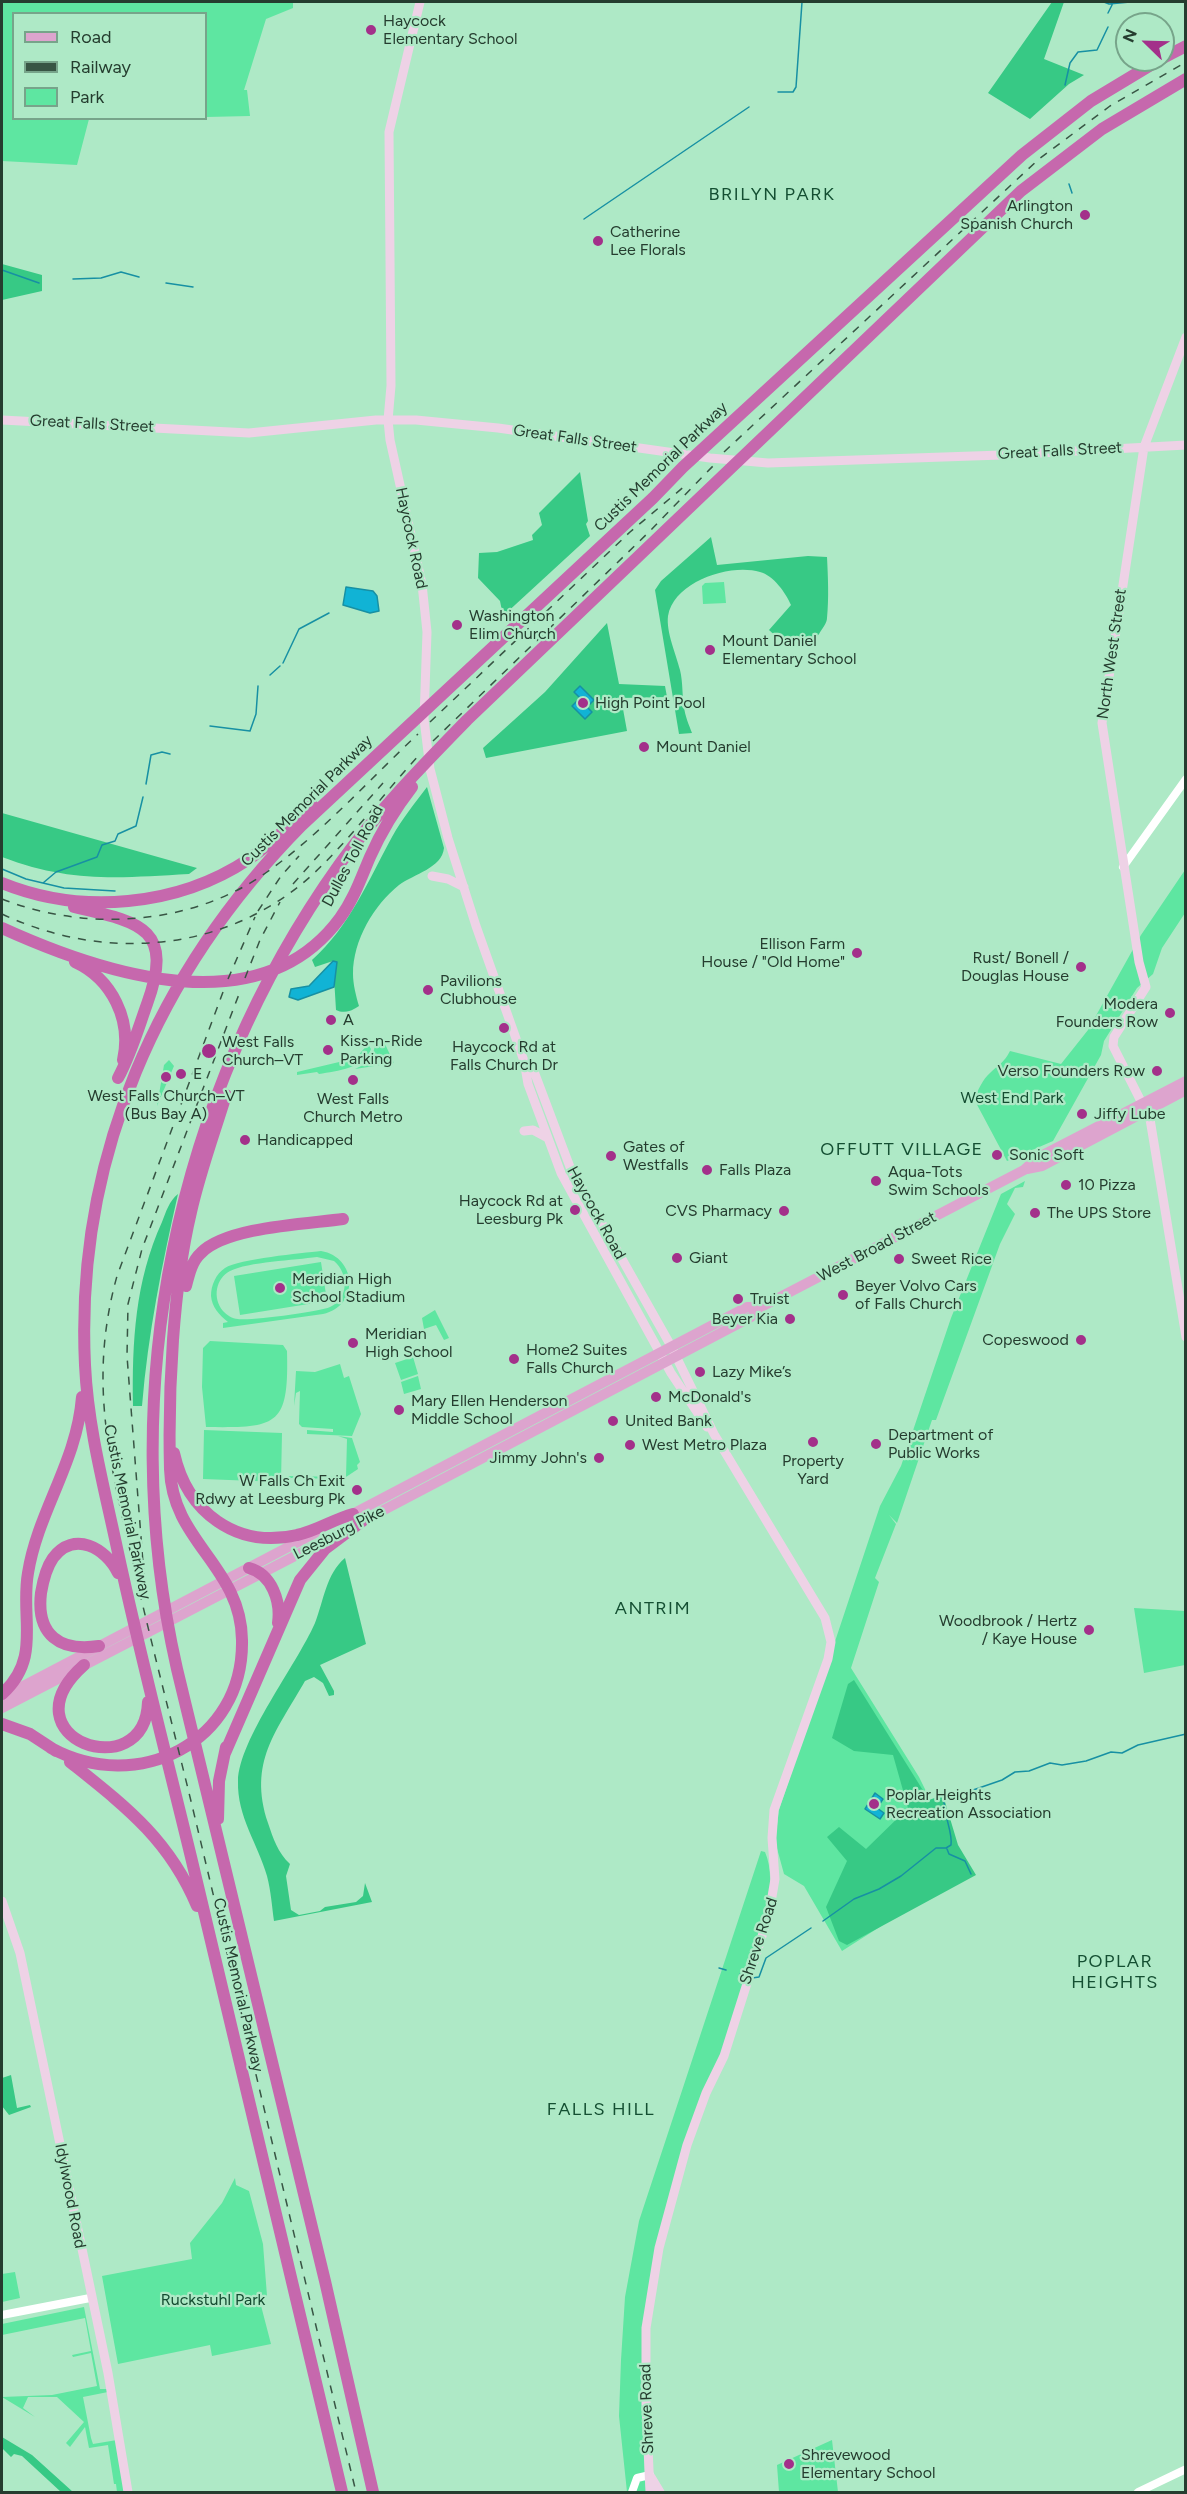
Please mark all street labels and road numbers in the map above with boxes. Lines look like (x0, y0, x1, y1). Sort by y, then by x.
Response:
street label: Custis Memorial Parkway (590, 398, 732, 536)
street label: Great Falls Street (29, 411, 155, 437)
street label: Great Falls Street (512, 421, 638, 457)
street label: Great Falls Street (997, 438, 1123, 464)
street label: Haycock Road (391, 485, 431, 591)
street label: North West Street (1093, 587, 1131, 721)
street label: Custis Memorial Parkway (237, 731, 377, 871)
street label: Dulles Toll Road (318, 802, 388, 910)
street label: Haycock Road (563, 1163, 629, 1263)
street label: West Broad Street (814, 1208, 940, 1286)
street label: Custis Memorial Parkway (99, 1423, 155, 1601)
street label: Leesburg Pike (290, 1502, 388, 1564)
street label: Shreve Road (736, 1895, 782, 1987)
street label: Custis Memorial Parkway (209, 1896, 267, 2074)
street label: Idylwood Road (50, 2142, 90, 2250)
street label: Shreve Road (636, 2364, 658, 2454)

